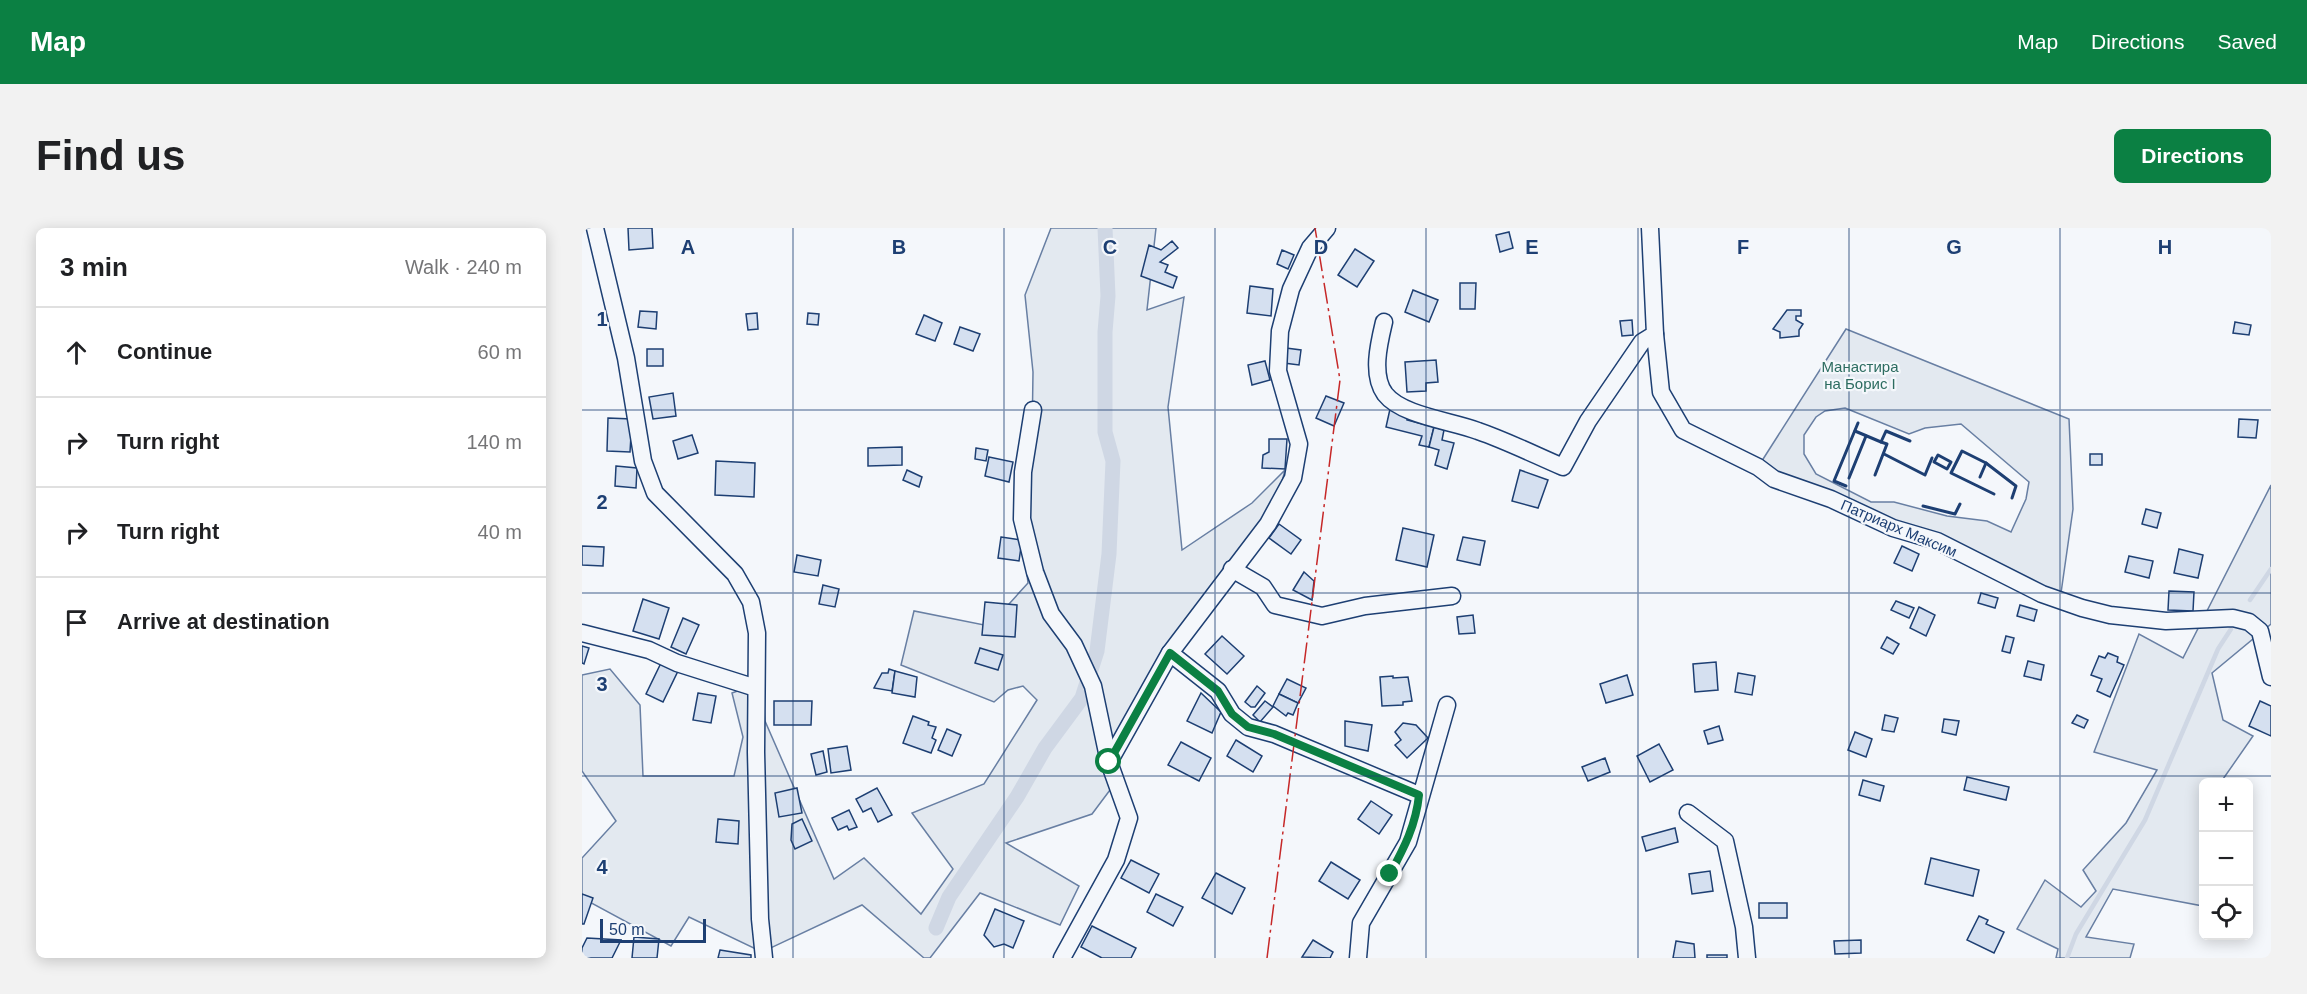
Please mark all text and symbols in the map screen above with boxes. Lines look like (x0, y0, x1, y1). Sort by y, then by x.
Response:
text: Map (30, 26, 86, 57)
text: Map (2017, 30, 2058, 53)
text: Directions (2091, 30, 2184, 53)
text: Saved (2217, 30, 2277, 53)
button: Directions (2114, 129, 2271, 183)
text: Find us (36, 132, 185, 179)
text: A (681, 236, 695, 258)
text: B (892, 236, 906, 258)
text: C (1103, 236, 1117, 258)
text: D (1314, 236, 1328, 258)
text: E (1525, 236, 1539, 258)
text: F (1737, 236, 1749, 258)
text: G (1946, 236, 1962, 258)
text: H (2158, 236, 2172, 258)
text: 3 min (60, 252, 128, 282)
text: Walk · 240 m (405, 256, 522, 278)
text: 1 (596, 308, 608, 330)
icon: ahead (60, 336, 93, 369)
text: Continue (117, 339, 212, 364)
text: 60 m (478, 341, 522, 363)
park label: Манастира на Борис І (1821, 358, 1899, 392)
icon: right (60, 426, 93, 459)
text: Turn right (117, 429, 219, 454)
text: 140 m (466, 431, 522, 453)
text: 2 (596, 491, 608, 513)
street label: Патриарх Максим (1838, 496, 1960, 560)
icon: right (60, 516, 93, 549)
text: Turn right (117, 519, 219, 544)
text: 40 m (478, 521, 522, 543)
icon: arrive (60, 606, 93, 639)
text: Arrive at destination (117, 609, 330, 634)
text: 3 (596, 673, 608, 695)
route start (1095, 748, 1121, 774)
map controls (2199, 778, 2253, 940)
button: + (2199, 778, 2253, 832)
button: − (2199, 832, 2253, 886)
text: 4 (596, 856, 608, 878)
route end (1376, 860, 1402, 886)
button: locate (2199, 886, 2253, 940)
scale bar (600, 916, 706, 944)
text: 50 m (609, 921, 645, 938)

